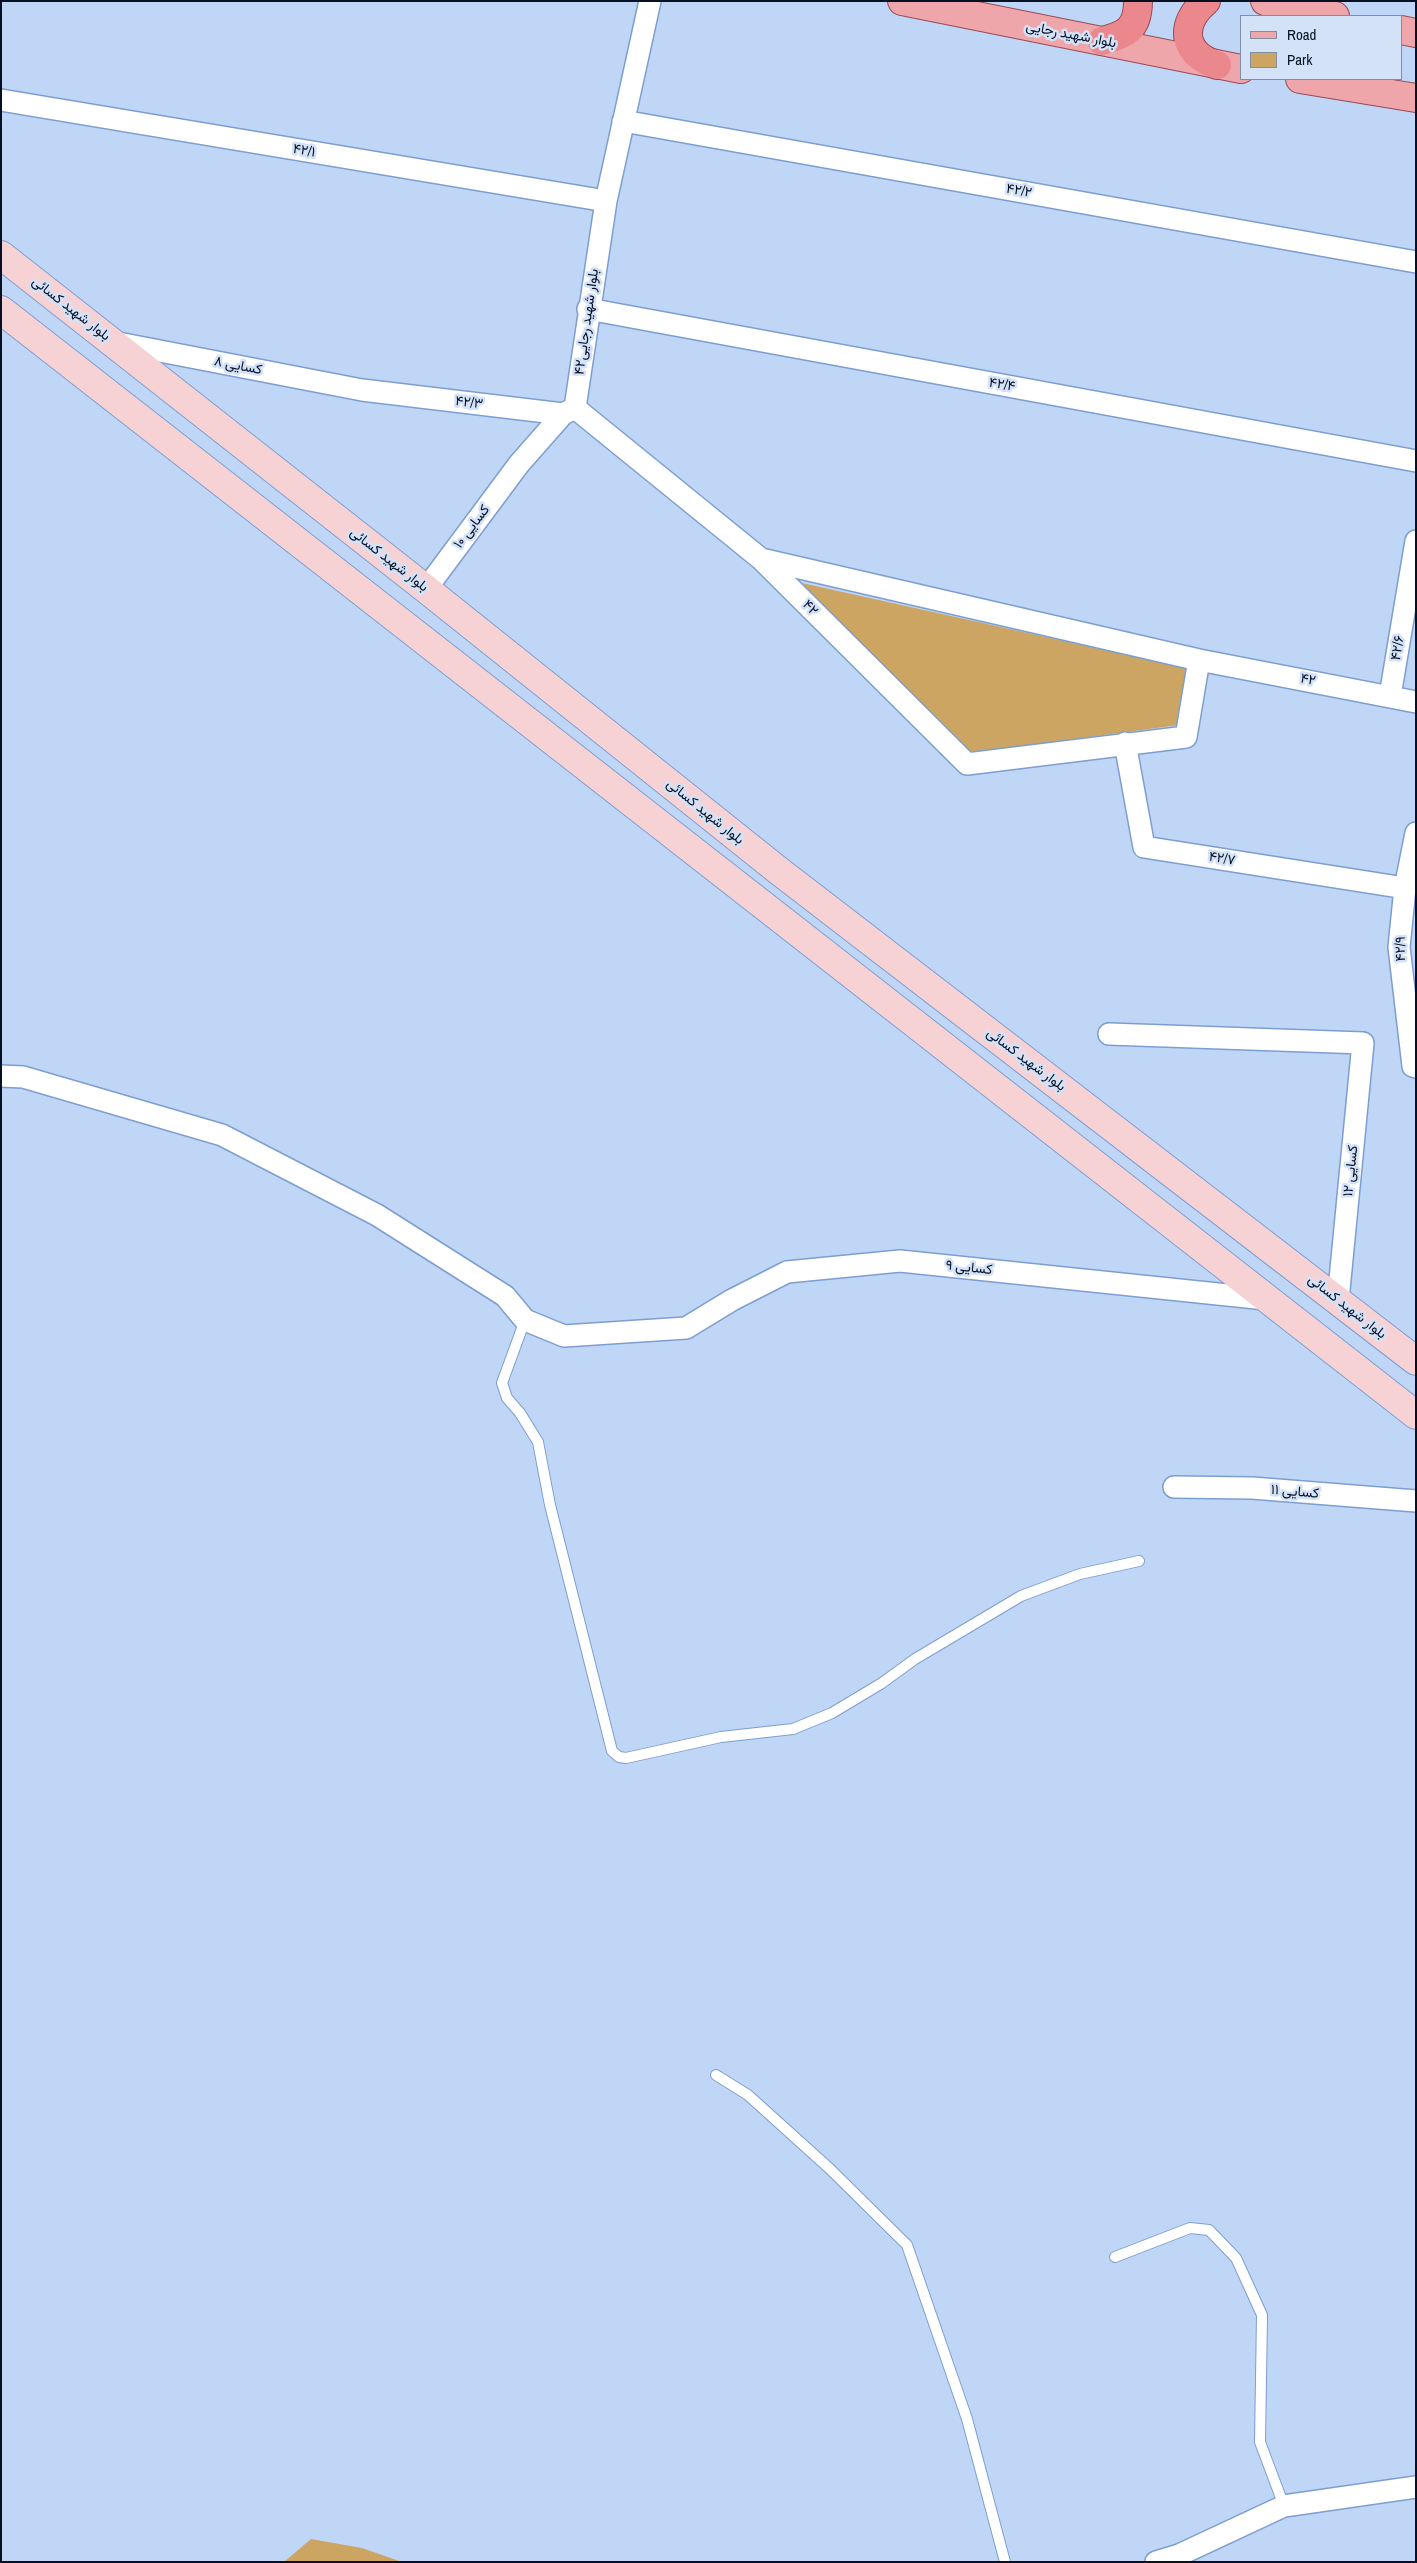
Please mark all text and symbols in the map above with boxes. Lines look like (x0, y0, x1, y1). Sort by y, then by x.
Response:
legend (1240, 15, 1402, 80)
street label: بلوار شهید رجایی (1024, 18, 1118, 52)
text: Road (1287, 24, 1316, 45)
text: Park (1287, 49, 1312, 70)
street label: ۴۲/۱ (291, 141, 317, 161)
street label: ۴۲/۲ (1005, 180, 1033, 202)
street label: بلوار شهید رجایی۴۲ (571, 268, 603, 376)
street label: بلوار شهید کسائی (28, 273, 114, 345)
street label: ۸ کسایی (213, 353, 263, 379)
street label: ۴۲/۴ (987, 374, 1017, 396)
street label: ۴۲/۳ (454, 393, 484, 413)
street label: ۱۰ کسایی (450, 502, 494, 552)
street label: بلوار شهید کسائی (346, 524, 432, 596)
street label: ۴۲ (799, 597, 821, 619)
street label: ۴۲/۶ (1388, 634, 1408, 662)
street label: ۴۲ (1299, 670, 1317, 690)
street label: بلوار شهید کسائی (663, 776, 747, 848)
street label: ۴۲/۷ (1207, 849, 1237, 869)
street label: ۴۲/۹ (1392, 936, 1410, 962)
street label: بلوار شهید کسائی (983, 1025, 1069, 1095)
street label: ۱۲ کسایی (1340, 1144, 1362, 1198)
street label: ۹ کسایی (945, 1257, 993, 1279)
street label: بلوار شهید کسائی (1304, 1271, 1390, 1343)
street label: ۱۱ کسایی (1270, 1482, 1320, 1502)

